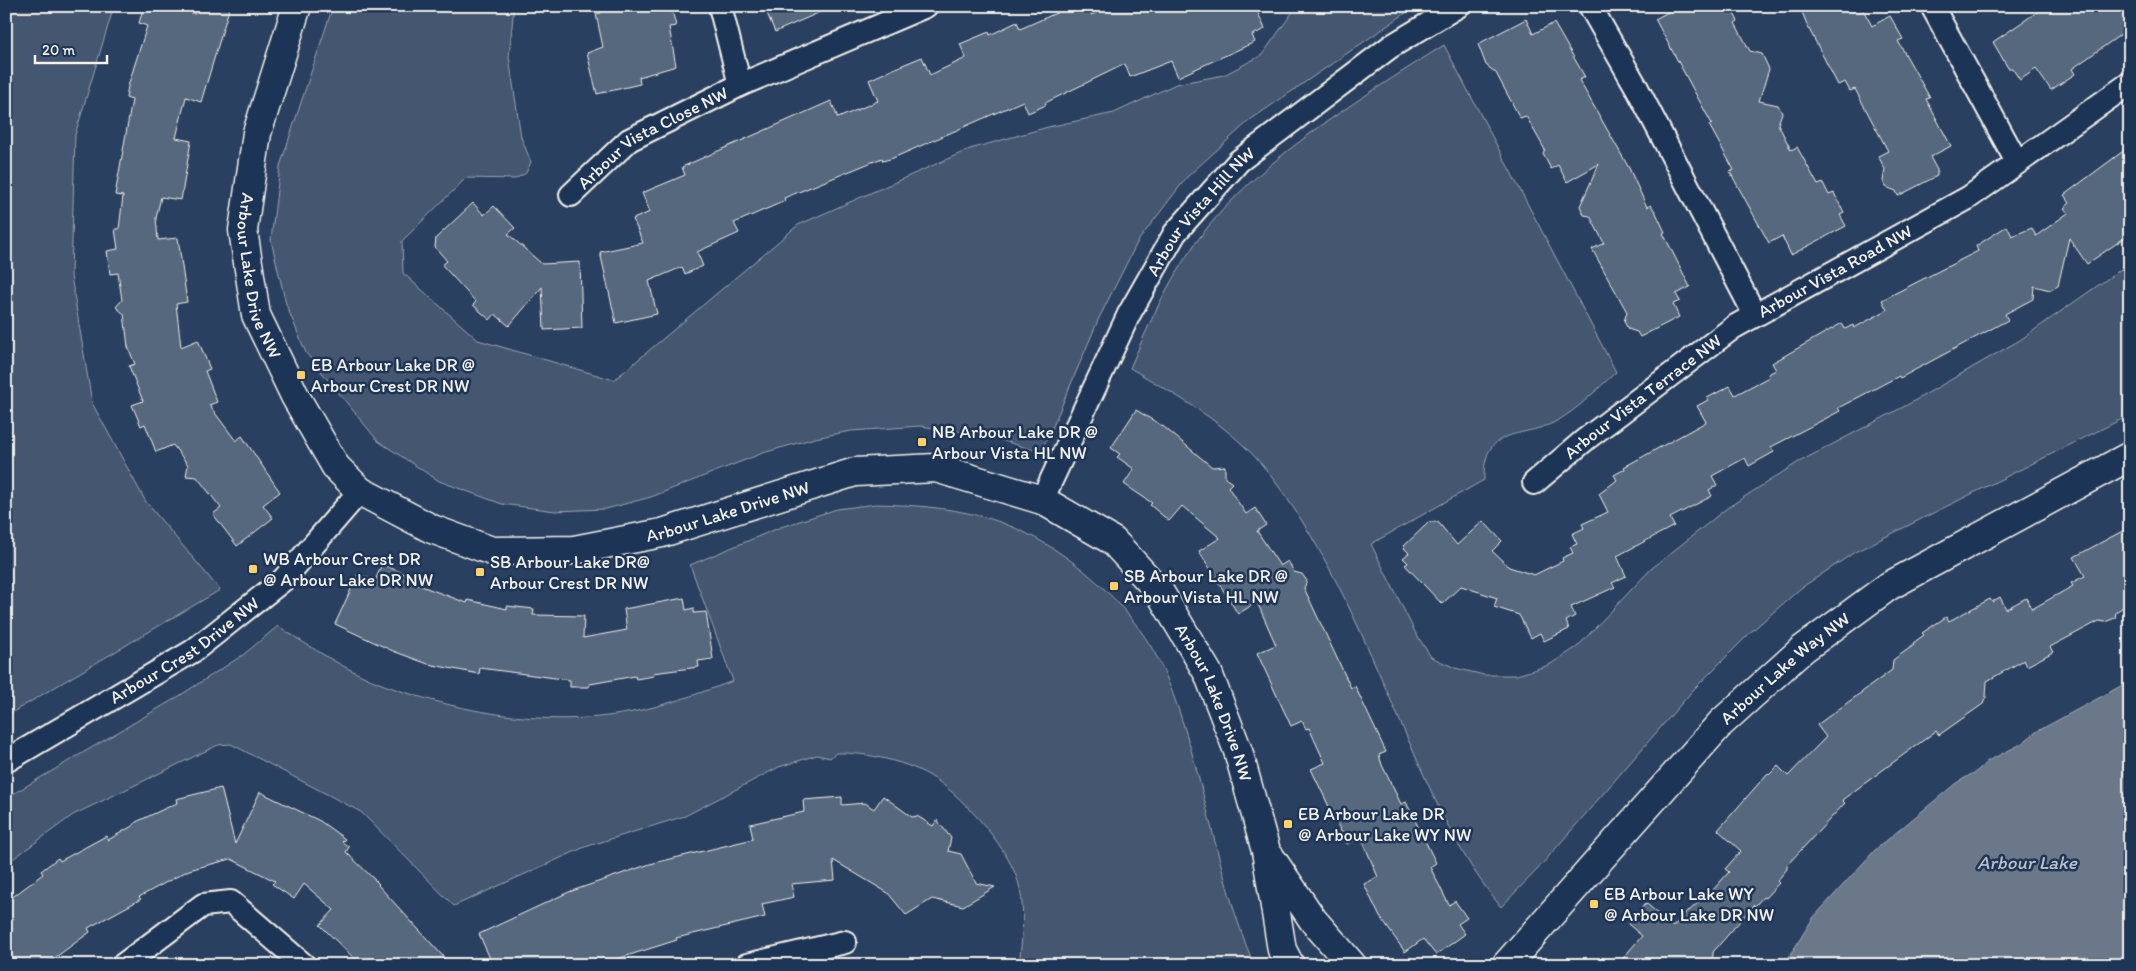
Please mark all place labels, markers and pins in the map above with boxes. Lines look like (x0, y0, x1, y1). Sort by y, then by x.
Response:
place label: EB Arbour Lake DR @ Arbour Crest DR NW (311, 354, 475, 397)
marker: EB Arbour Lake DR @ Arbour Crest DR NW (295, 369, 307, 381)
place label: NB Arbour Lake DR @ Arbour Vista HL NW (932, 421, 1098, 464)
marker: NB Arbour Lake DR @ Arbour Vista HL NW (916, 436, 928, 448)
place label: WB Arbour Crest DR @ Arbour Lake DR NW (263, 548, 433, 591)
place label: SB Arbour Lake DR@ Arbour Crest DR NW (490, 551, 650, 594)
marker: WB Arbour Crest DR @ Arbour Lake DR NW (247, 563, 259, 575)
place label: SB Arbour Lake DR @ Arbour Vista HL NW (1124, 565, 1288, 608)
marker: SB Arbour Lake DR@ Arbour Crest DR NW (474, 566, 486, 578)
marker: SB Arbour Lake DR @ Arbour Vista HL NW (1108, 580, 1120, 592)
place label: EB Arbour Lake DR @ Arbour Lake WY NW (1298, 803, 1471, 846)
marker: EB Arbour Lake DR @ Arbour Lake WY NW (1282, 818, 1294, 830)
place label: EB Arbour Lake WY @ Arbour Lake DR NW (1604, 883, 1774, 926)
marker: EB Arbour Lake WY @ Arbour Lake DR NW (1588, 898, 1600, 910)

